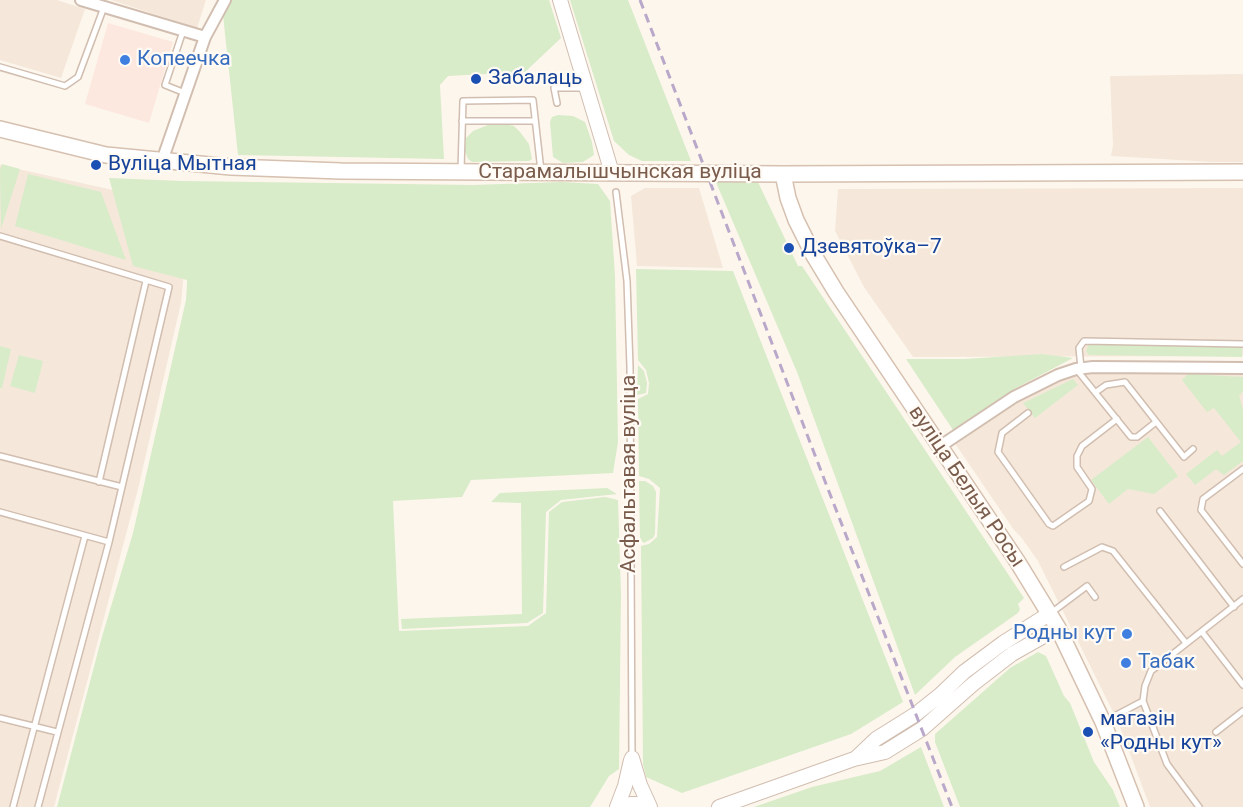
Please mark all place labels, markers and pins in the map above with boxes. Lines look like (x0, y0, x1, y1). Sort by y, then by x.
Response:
place label: Копеечка (137, 47, 231, 73)
marker: Копеечка (118, 53, 132, 67)
place label: Забалаць (488, 66, 582, 92)
marker: Забалаць (469, 72, 483, 86)
place label: Вуліца Мытная (108, 152, 257, 178)
marker: Вуліца Мытная (89, 158, 103, 172)
place label: Дзевятоўка–7 (801, 235, 942, 261)
marker: Дзевятоўка–7 (782, 241, 796, 255)
place label: Родны кут (1013, 621, 1115, 647)
marker: Родны кут (1120, 627, 1134, 641)
place label: Табак (1138, 650, 1195, 676)
marker: Табак (1119, 656, 1133, 670)
place label: магазін «Родны кут» (1100, 707, 1222, 757)
marker: магазін «Родны кут» (1081, 725, 1095, 739)

